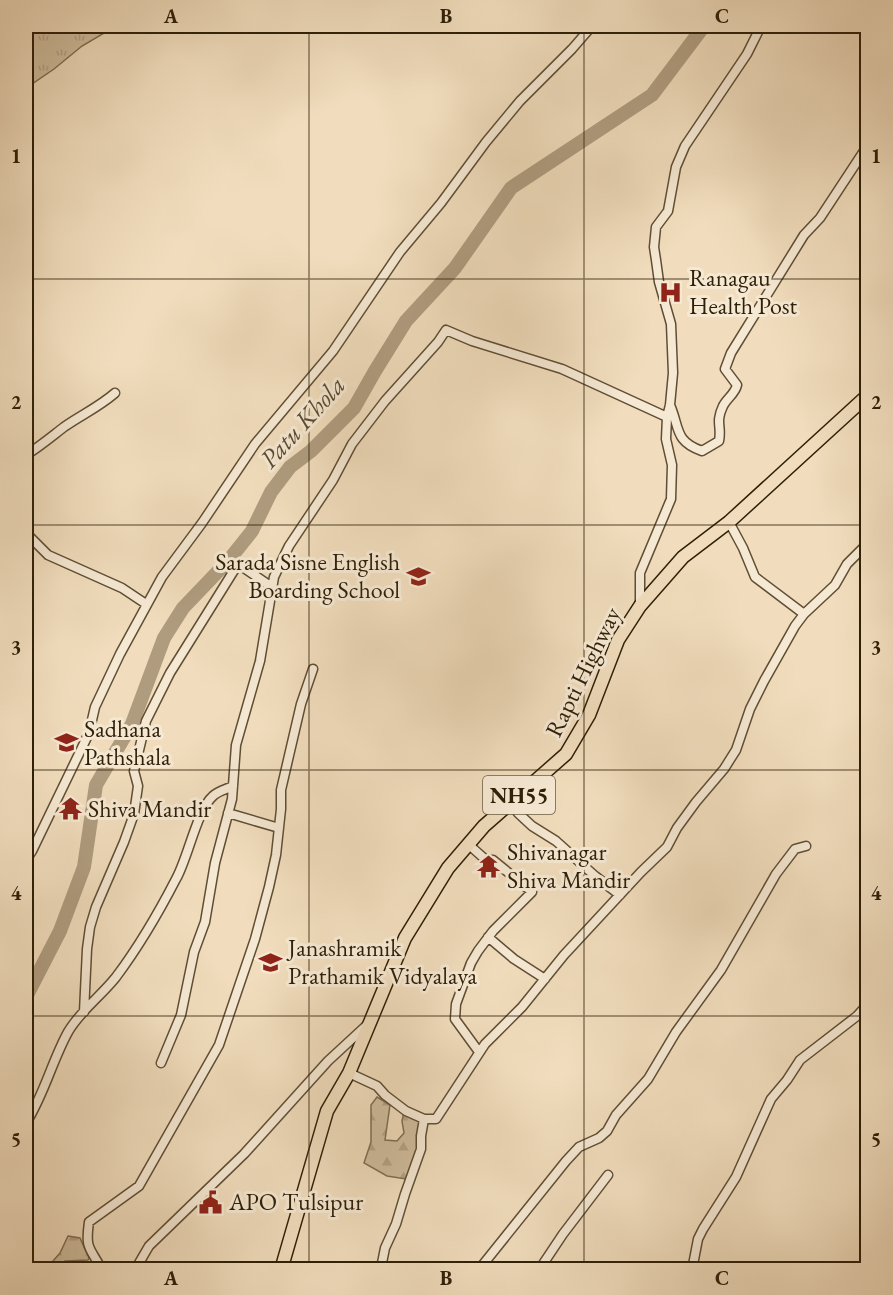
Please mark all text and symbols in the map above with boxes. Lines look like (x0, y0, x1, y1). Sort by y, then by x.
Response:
text: A (163, 3, 179, 29)
text: B (440, 3, 452, 29)
text: C (715, 3, 729, 29)
text: 1 (11, 143, 21, 169)
text: 1 (871, 143, 881, 169)
place label: Ranagau Health Post (689, 262, 798, 321)
hospital icon: Ranagau Health Post (658, 279, 684, 305)
water label: Patu Khola (252, 369, 352, 475)
text: 2 (11, 389, 22, 415)
text: 2 (871, 389, 882, 415)
place label: Sarada Sisne English Boarding School (215, 546, 400, 605)
school or university icon: Sarada Sisne English Boarding School (405, 563, 431, 589)
street label: Rapti Highway (538, 601, 628, 742)
text: 3 (11, 634, 21, 660)
text: 3 (871, 634, 881, 660)
place label: Sadhana Pathshala (84, 713, 171, 772)
school or university icon: Sadhana Pathshala (53, 730, 79, 756)
road number: NH55 (483, 776, 555, 814)
place label: Shiva Mandir (88, 793, 211, 824)
temple icon: Shiva Mandir (57, 796, 83, 822)
place label: Shivanagar Shiva Mandir (507, 836, 630, 895)
temple icon: Shivanagar Shiva Mandir (476, 853, 502, 879)
text: 4 (11, 880, 22, 906)
text: 4 (871, 880, 882, 906)
place label: Janashramik Prathamik Vidyalaya (286, 932, 478, 991)
school or university icon: Janashramik Prathamik Vidyalaya (257, 949, 283, 975)
text: 5 (11, 1126, 21, 1152)
text: 5 (871, 1126, 881, 1152)
place label: APO Tulsipur (228, 1186, 363, 1217)
public building icon: APO Tulsipur (198, 1189, 224, 1215)
text: A (163, 1265, 179, 1291)
text: B (440, 1265, 452, 1291)
text: C (715, 1265, 729, 1291)

